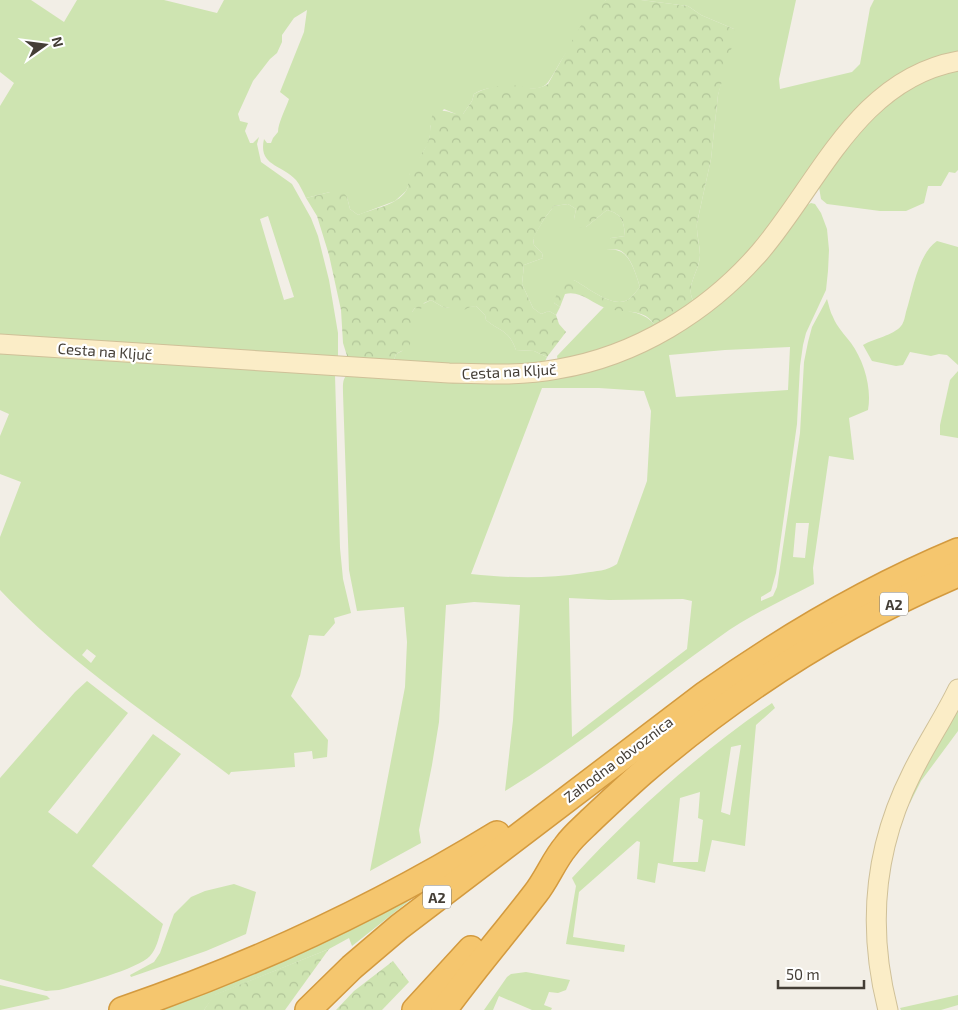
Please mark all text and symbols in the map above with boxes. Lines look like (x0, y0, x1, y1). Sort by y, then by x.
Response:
north arrow (20, 20, 70, 70)
text: N (49, 35, 68, 49)
street label: Cesta na Ključ (57, 339, 153, 364)
street label: Cesta na Ključ (461, 360, 557, 383)
road number: A2 (880, 592, 908, 616)
street label: Zahodna obvoznica (560, 712, 676, 806)
road number: A2 (423, 886, 451, 909)
scale bar (778, 958, 864, 990)
text: 50 m (786, 965, 820, 983)

